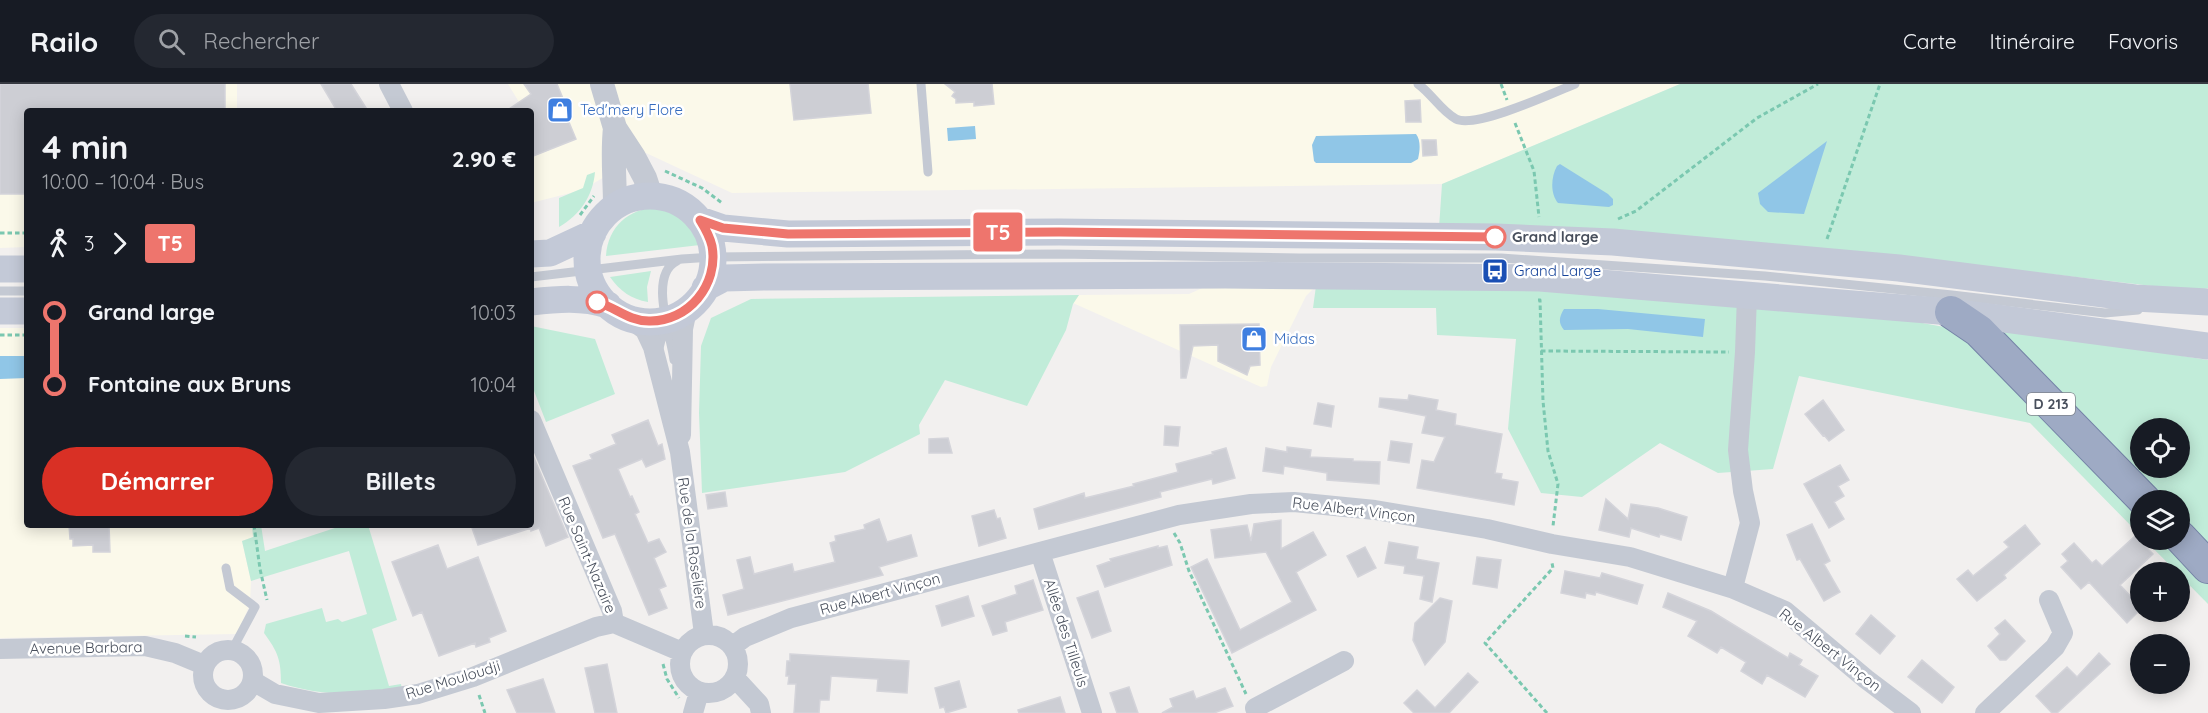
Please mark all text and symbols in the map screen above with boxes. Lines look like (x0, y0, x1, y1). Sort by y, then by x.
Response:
search box (134, 14, 554, 68)
text: Railo (30, 24, 98, 59)
icon: search (155, 25, 188, 58)
text: Rechercher (203, 27, 319, 55)
text: Carte (1903, 28, 1957, 54)
text: Itinéraire (1990, 28, 2075, 54)
text: Favoris (2108, 28, 2178, 54)
shop icon: Ted'mery Flore (545, 95, 575, 125)
place label: Ted'mery Flore (580, 100, 683, 119)
text: 4 min (42, 126, 129, 167)
text: 2.90 € (452, 145, 516, 173)
text: 10:00 – 10:04 · Bus (42, 169, 204, 194)
line badge: T5 (971, 212, 1025, 252)
text: T5 (985, 219, 1011, 245)
marker: Grand large (1484, 226, 1506, 248)
icon: walk (42, 227, 75, 260)
icon: forward (103, 227, 136, 260)
place label: Grand large (1512, 227, 1599, 246)
text: T5 (157, 230, 183, 256)
text: 3 (84, 231, 94, 256)
bus stop icon: Grand Large (1480, 256, 1510, 286)
place label: Grand Large (1514, 261, 1601, 280)
unlabelled marker (586, 291, 608, 313)
text: Grand large (88, 298, 215, 326)
text: 10:03 (471, 300, 516, 325)
shop icon: Midas (1239, 324, 1269, 354)
place label: Midas (1274, 329, 1315, 348)
text: Fontaine aux Bruns (88, 370, 291, 398)
text: 10:04 (471, 372, 516, 397)
road number: D 213 (2027, 393, 2075, 415)
map controls (2130, 418, 2190, 694)
button: locate (2130, 418, 2190, 478)
button: Démarrer (42, 447, 273, 516)
button: Billets (285, 447, 516, 516)
street label: Rue de la Roselière (674, 476, 711, 610)
button: layers (2130, 490, 2190, 550)
street label: Rue Albert Vinçon (1291, 493, 1417, 526)
street label: Rue Saint-Nazaire (554, 494, 621, 616)
button: + (2130, 562, 2190, 622)
street label: Rue Albert Vinçon (818, 568, 942, 619)
street label: Allée des Tilleuls (1040, 576, 1093, 689)
street label: Rue Albert Vinçon (1776, 604, 1885, 695)
button: − (2130, 634, 2190, 694)
street label: Avenue Barbara (29, 637, 143, 658)
street label: Rue Mouloudji (403, 656, 503, 703)

